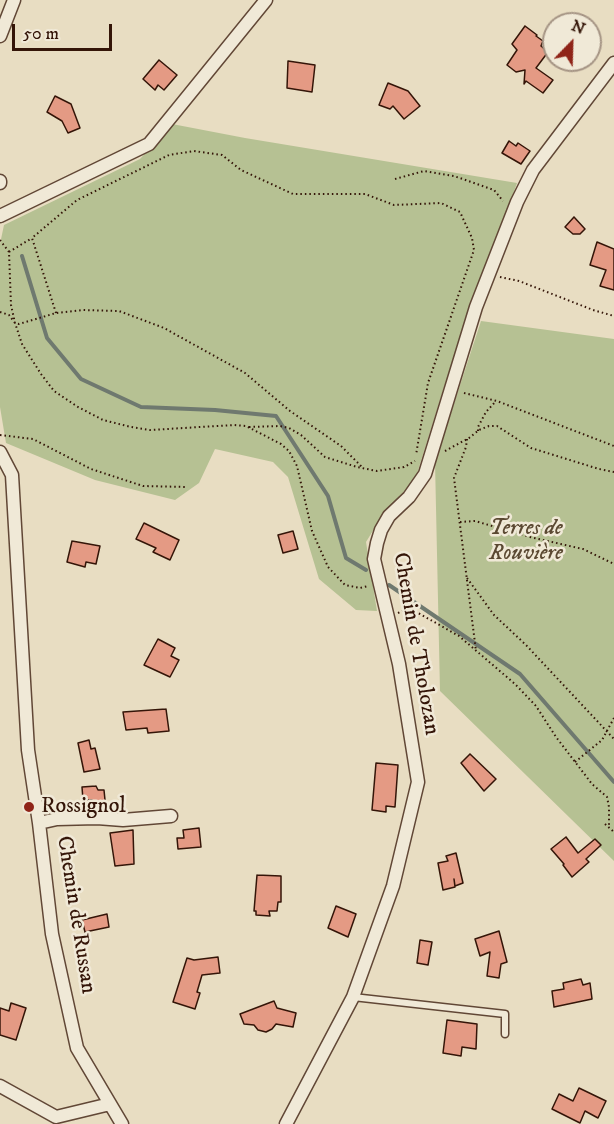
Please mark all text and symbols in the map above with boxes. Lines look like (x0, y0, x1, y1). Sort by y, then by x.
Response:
scale bar (15, 12, 116, 50)
north arrow (542, 12, 602, 72)
text: N (568, 15, 588, 39)
text: 50 m (23, 23, 59, 45)
park label: Terres de Rouvière (489, 516, 563, 568)
street label: Chemin de Tholozan (386, 551, 444, 737)
place label: Rossignol (41, 794, 126, 820)
marker: Rossignol (22, 800, 36, 814)
street label: Chemin de Russan (50, 834, 100, 996)

